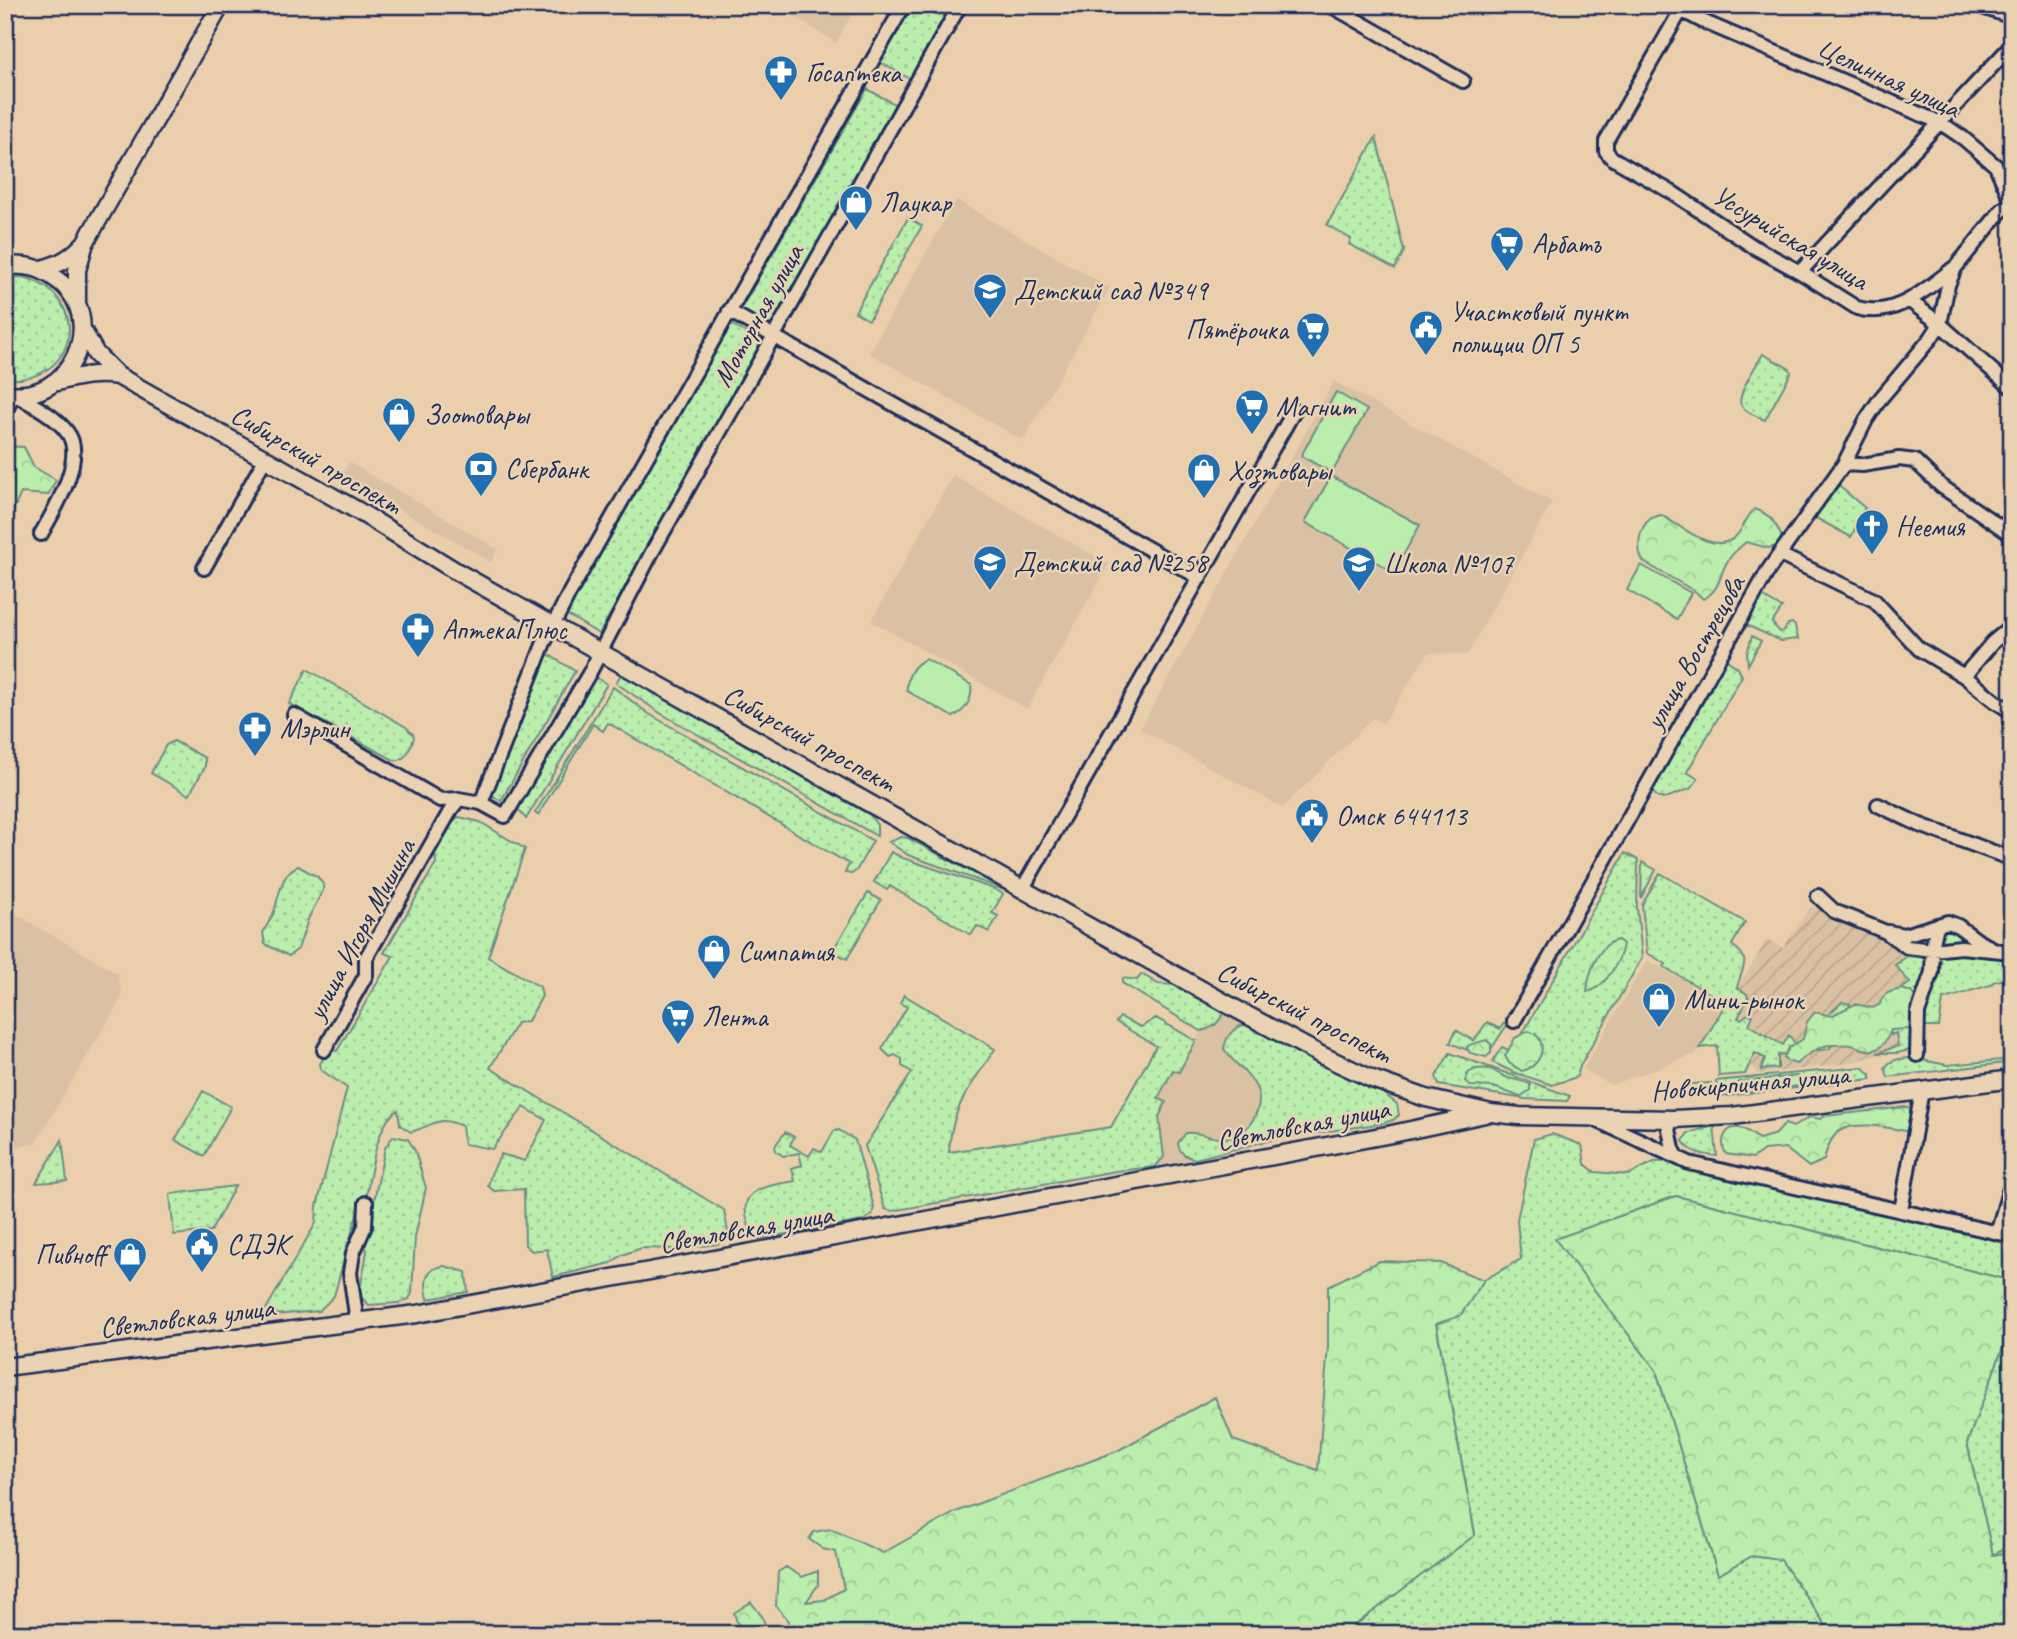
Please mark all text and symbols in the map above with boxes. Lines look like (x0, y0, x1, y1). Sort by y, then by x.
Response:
street label: Целинная улица (1812, 29, 1967, 126)
pharmacy icon: Госаптека (762, 53, 800, 102)
place label: Госаптека (806, 55, 903, 90)
street label: Уссурийская улица (1707, 177, 1876, 298)
shop icon: Лаукар (837, 183, 875, 232)
place label: Лаукар (880, 185, 953, 220)
supermarket icon: Арбатъ (1488, 224, 1526, 273)
place label: Арбатъ (1532, 226, 1602, 261)
street label: Моторная улица (704, 237, 812, 392)
school or university icon: Детский сад №349 (971, 271, 1009, 320)
place label: Детский сад №349 (1014, 273, 1210, 308)
place label: Участковый пункт полиции ОП 5 (1450, 294, 1629, 361)
public building icon: Участковый пункт полиции ОП 5 (1407, 308, 1445, 357)
supermarket icon: Пятёрочка (1294, 310, 1332, 359)
place label: Пятёрочка (1185, 312, 1290, 347)
supermarket icon: Магнит (1233, 387, 1271, 436)
place label: Магнит (1276, 389, 1357, 424)
shop icon: Зоотовары (380, 395, 418, 444)
street label: Сибирский проспект (225, 396, 410, 523)
place label: Зоотовары (424, 397, 531, 432)
bank icon: Сбербанк (462, 449, 500, 498)
place label: Сбербанк (505, 451, 591, 486)
shop icon: Хозтовары (1185, 451, 1223, 500)
place label: Хозтовары (1228, 453, 1333, 489)
church icon: Неемия (1853, 507, 1891, 556)
place label: Неемия (1896, 509, 1966, 544)
school or university icon: Детский сад №258 (971, 543, 1009, 592)
school or university icon: Школа №107 (1340, 544, 1378, 593)
place label: Детский сад №258 (1014, 545, 1210, 580)
place label: Школа №107 (1384, 546, 1515, 581)
street label: улица Вострецова (1635, 568, 1753, 737)
pharmacy icon: АптекаПлюс (399, 610, 437, 659)
place label: АптекаПлюс (442, 612, 568, 647)
street label: Сибирский проспект (717, 677, 903, 801)
pharmacy icon: Мэрлин (236, 709, 274, 758)
place label: Мэрлин (280, 711, 352, 746)
public building icon: Омск 644113 (1293, 796, 1331, 845)
place label: Омск 644113 (1336, 798, 1469, 833)
street label: улица Игоря Мишина (297, 831, 424, 1027)
shop icon: Симпатия (695, 932, 733, 981)
place label: Симпатия (738, 934, 835, 969)
street label: Сибирский проспект (1211, 953, 1399, 1072)
shop icon: Мини-рынок (1640, 980, 1678, 1029)
place label: Мини-рынок (1684, 982, 1806, 1017)
supermarket icon: Лента (659, 997, 697, 1046)
place label: Лента (702, 999, 769, 1034)
street label: Новокирпичная улица (1649, 1056, 1853, 1109)
street label: Светловская улица (1214, 1090, 1394, 1158)
street label: Светловская улица (657, 1196, 837, 1261)
public building icon: СДЭК (183, 1225, 221, 1274)
place label: СДЭК (227, 1227, 294, 1262)
shop icon: Пивноff (111, 1235, 149, 1284)
place label: Пивноff (35, 1237, 112, 1272)
street label: Светловская улица (98, 1289, 278, 1346)

